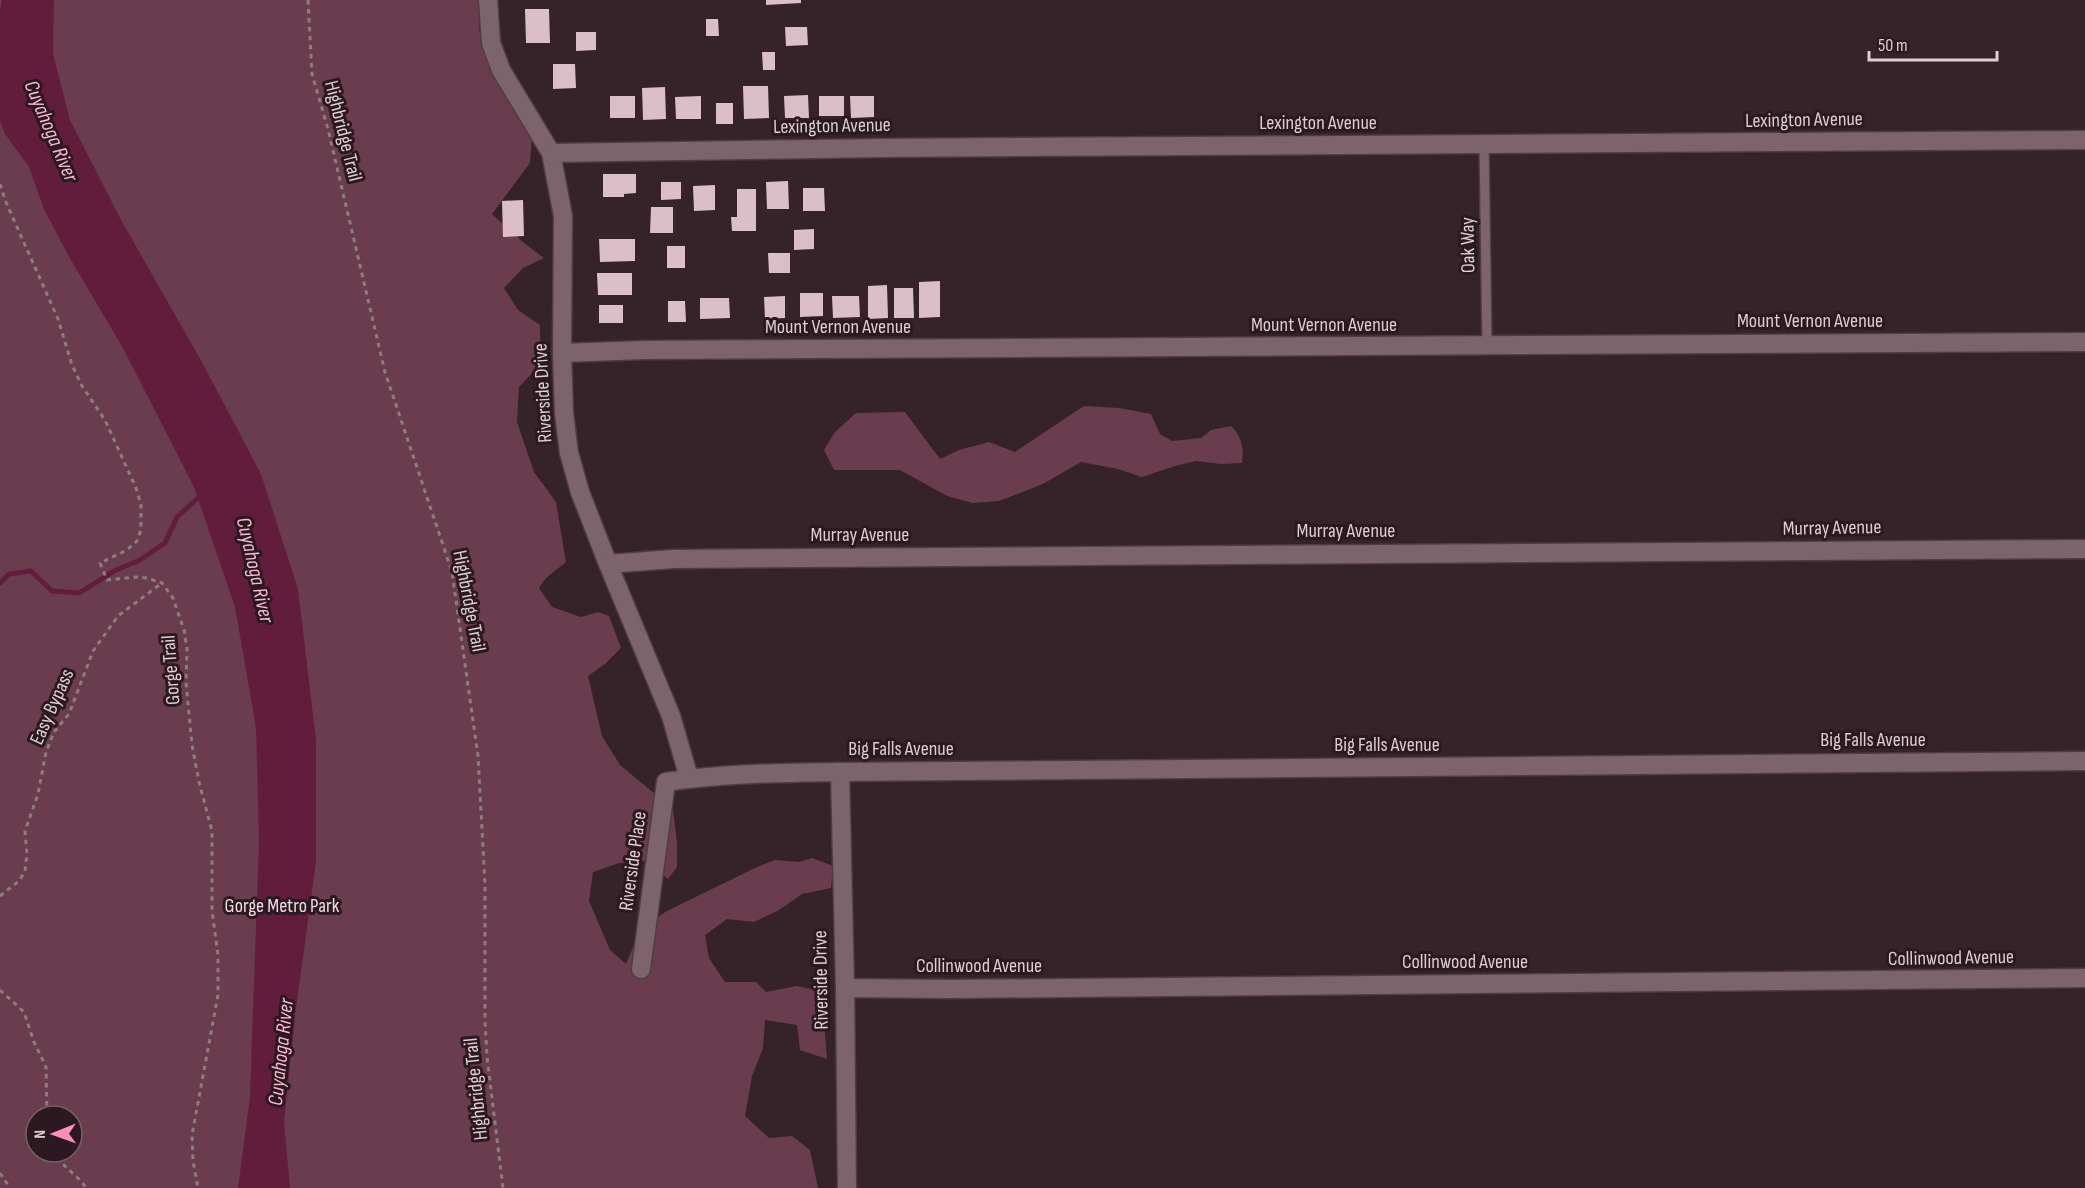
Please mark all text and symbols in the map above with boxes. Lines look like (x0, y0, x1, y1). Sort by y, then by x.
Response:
scale bar (1869, 24, 1996, 62)
text: 50 m (1878, 35, 1908, 56)
water label: Cuyahoga River (18, 77, 84, 186)
street label: Highbridge Trail (319, 78, 367, 184)
street label: Lexington Avenue (1745, 107, 1863, 133)
street label: Lexington Avenue (1259, 111, 1377, 135)
street label: Lexington Avenue (773, 113, 891, 139)
street label: Oak Way (1456, 217, 1480, 273)
street label: Mount Vernon Avenue (1737, 309, 1883, 333)
street label: Mount Vernon Avenue (1251, 313, 1397, 337)
street label: Mount Vernon Avenue (765, 315, 911, 339)
street label: Riverside Drive (528, 343, 558, 443)
water label: Cuyahoga River (231, 515, 280, 626)
street label: Murray Avenue (1782, 515, 1882, 541)
street label: Murray Avenue (1297, 519, 1395, 543)
street label: Murray Avenue (811, 523, 909, 547)
street label: Highbridge Trail (447, 548, 491, 654)
street label: Gorge Trail (157, 634, 185, 706)
street label: Easy Bypass (25, 665, 79, 749)
street label: Big Falls Avenue (1820, 728, 1926, 752)
street label: Big Falls Avenue (1334, 733, 1440, 757)
street label: Big Falls Avenue (848, 737, 954, 761)
street label: Riverside Place (614, 810, 652, 912)
park label: Gorge Metro Park (225, 894, 340, 918)
street label: Riverside Drive (808, 930, 834, 1030)
street label: Collinwood Avenue (1888, 945, 2014, 971)
street label: Collinwood Avenue (1402, 950, 1528, 974)
street label: Collinwood Avenue (916, 954, 1042, 978)
water label: Cuyahoga River (263, 996, 299, 1107)
street label: Highbridge Trail (459, 1037, 493, 1141)
north arrow (24, 1104, 84, 1164)
text: N (31, 1130, 50, 1139)

